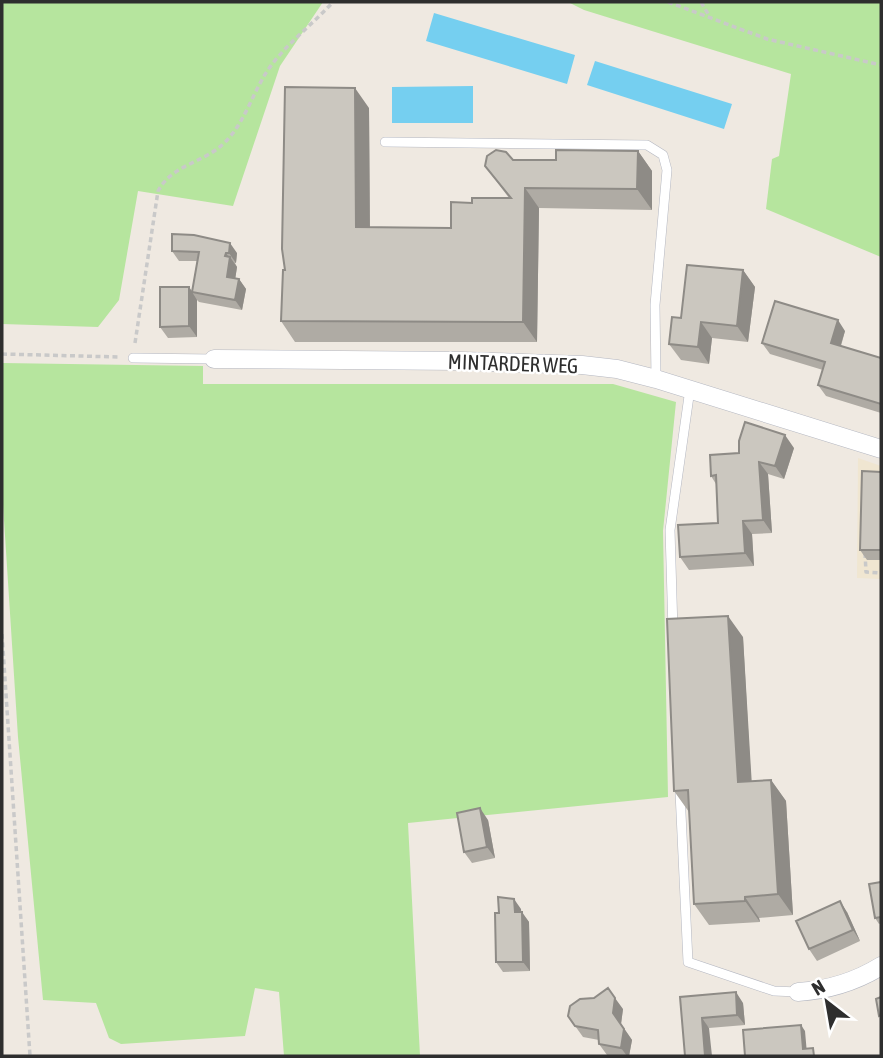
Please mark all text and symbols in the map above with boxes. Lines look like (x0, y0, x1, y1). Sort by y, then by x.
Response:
street label: MINTARDER WEG (447, 349, 579, 377)
north arrow (792, 967, 862, 1037)
text: N (808, 975, 829, 1000)

